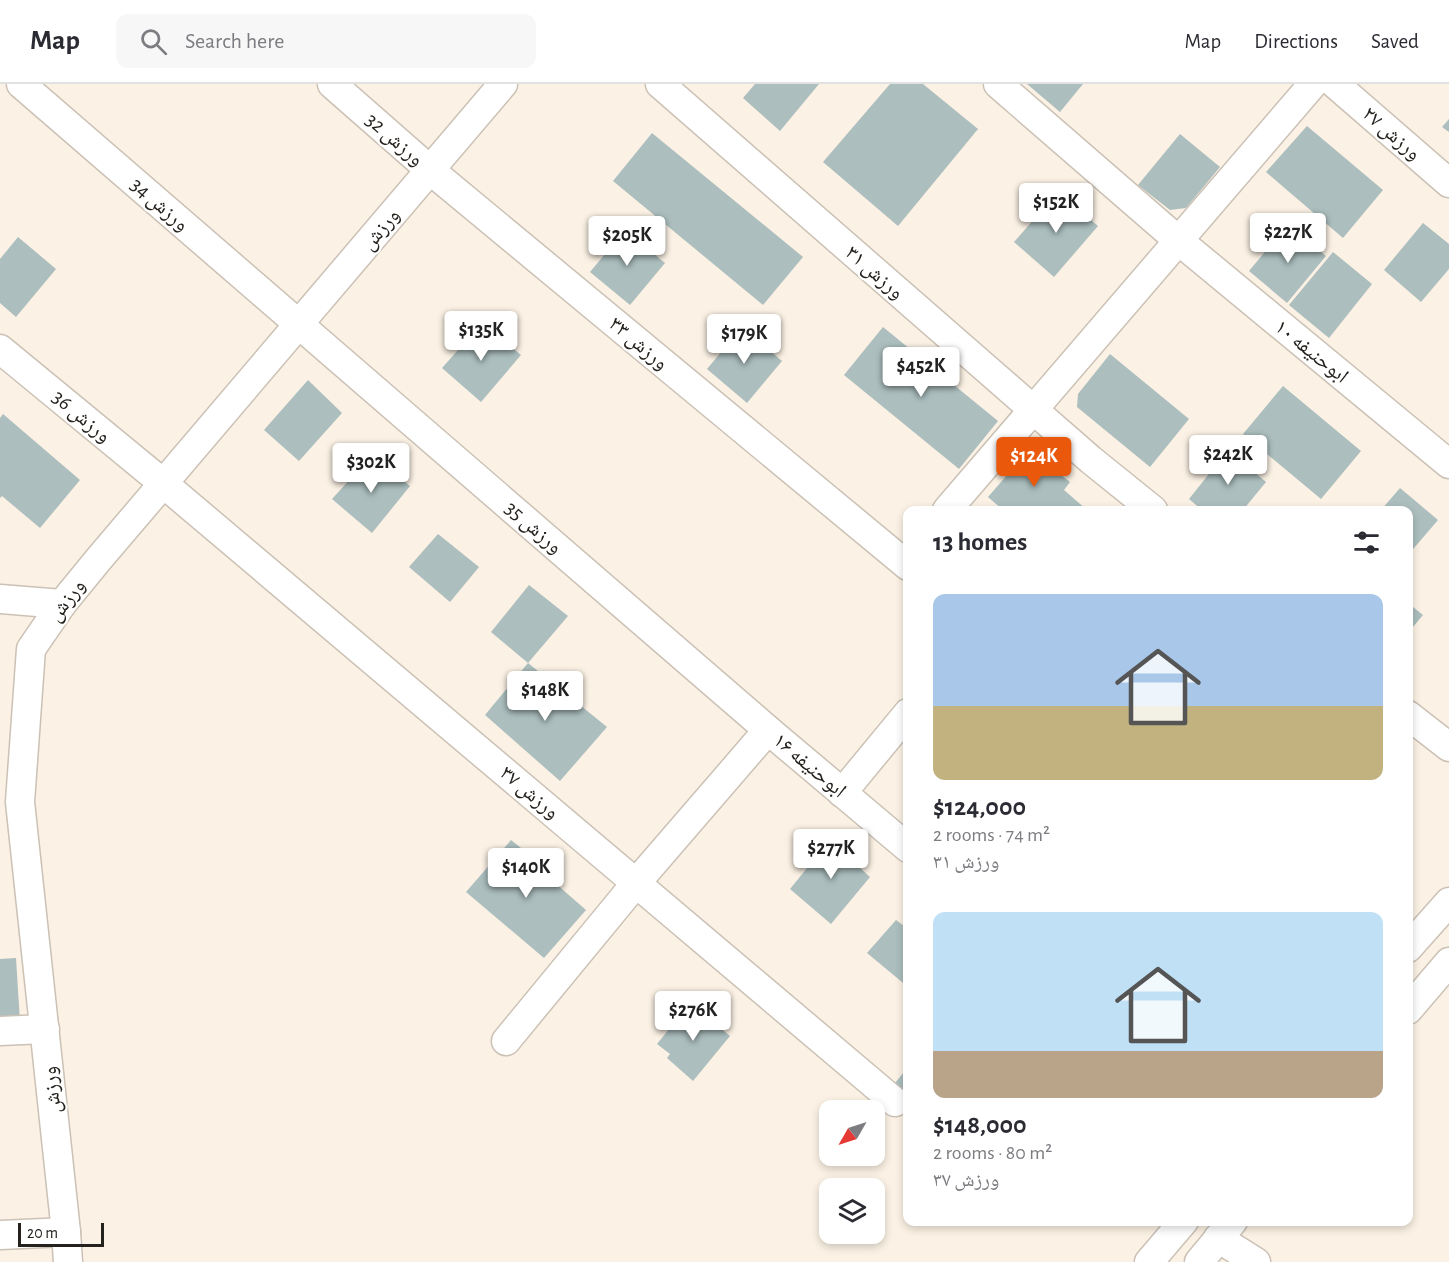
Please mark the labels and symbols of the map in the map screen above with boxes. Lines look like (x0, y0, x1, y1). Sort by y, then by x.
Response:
street label: ورزش ۲۷ (1357, 103, 1425, 166)
street label: ورزش 32 (360, 109, 428, 171)
street label: ورزش 34 (125, 174, 193, 237)
pin: $152K (1014, 183, 1098, 234)
street label: ورزش (357, 204, 405, 255)
pin: $227K (1246, 213, 1330, 264)
pin: $205K (585, 216, 669, 267)
street label: ورزش ۳۱ (840, 242, 908, 305)
pin: $135K (439, 311, 523, 362)
street label: ورزش ۳۳ (604, 313, 672, 375)
pin: $179K (702, 314, 786, 365)
street label: ابوحنیفه ۱۰ (1271, 316, 1352, 388)
pin: $452K (879, 347, 963, 398)
street label: ورزش 36 (47, 386, 115, 448)
pin: $242K (1186, 435, 1270, 486)
pin: $124K (992, 437, 1076, 488)
pin: $302K (329, 443, 413, 494)
street label: ورزش 35 (500, 497, 566, 559)
street label: ورزش (44, 575, 91, 627)
pin: $148K (503, 671, 587, 722)
street label: ابوحنیفه ۱۶ (769, 729, 850, 802)
street label: ورزش ۳۷ (495, 762, 563, 824)
pin: $277K (789, 829, 873, 880)
pin: $140K (484, 848, 568, 899)
pin: $276K (651, 991, 735, 1042)
street label: ورزش (39, 1065, 66, 1115)
north arrow (819, 1100, 885, 1166)
scale bar (18, 1220, 104, 1248)

